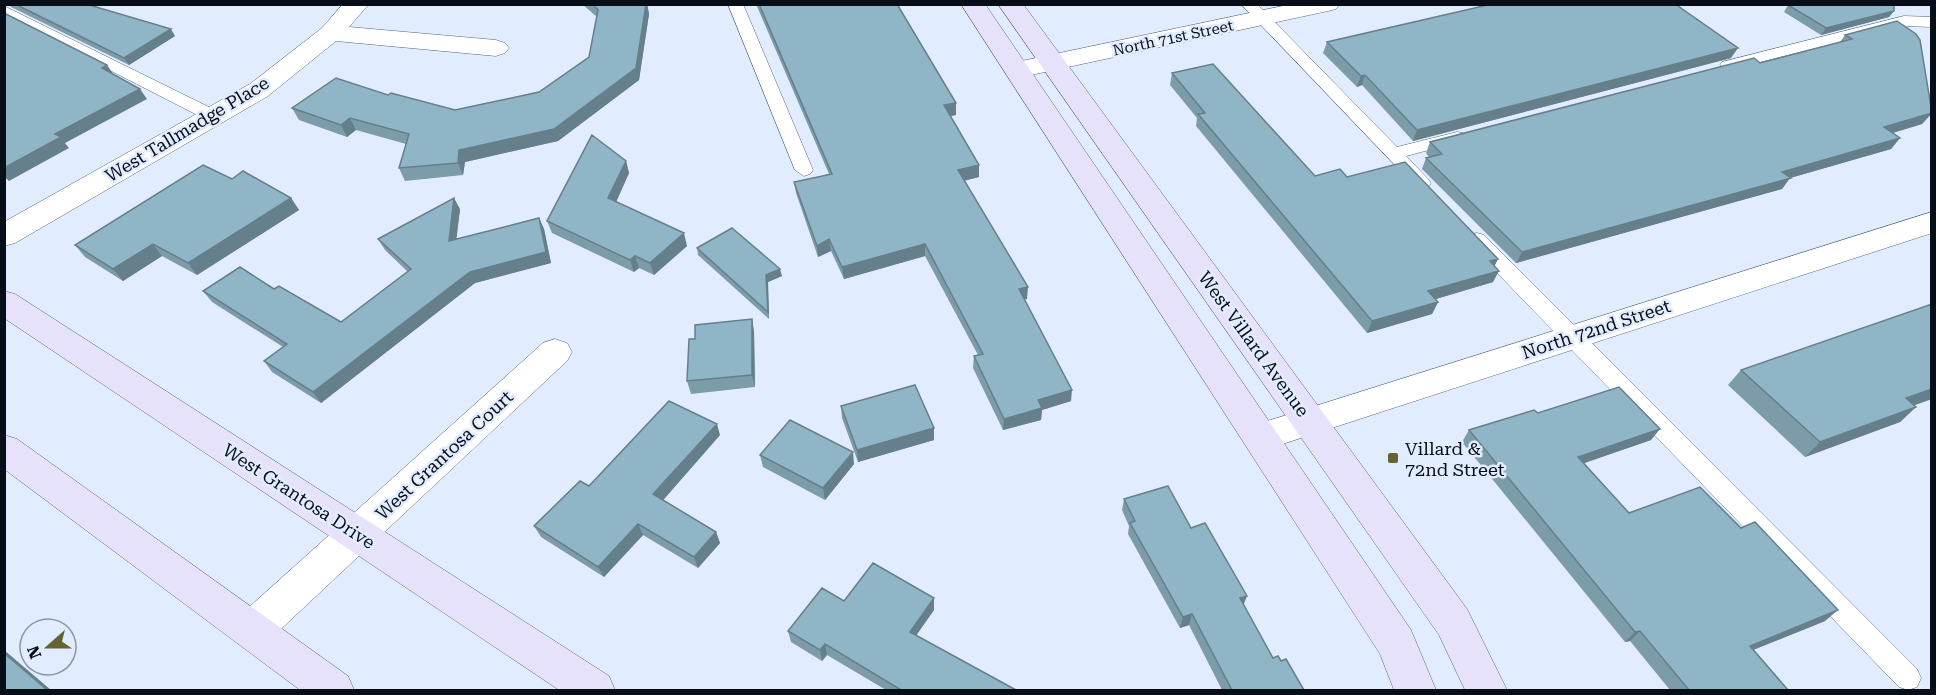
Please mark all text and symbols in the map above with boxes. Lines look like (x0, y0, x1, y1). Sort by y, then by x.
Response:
street label: North 71st Street (1111, 16, 1235, 60)
street label: West Tallmadge Place (101, 72, 273, 186)
street label: West Villard Avenue (1194, 267, 1314, 421)
street label: North 72nd Street (1519, 295, 1673, 363)
street label: West Grantosa Court (371, 386, 517, 524)
place label: Villard & 72nd Street (1405, 438, 1505, 480)
street label: West Grantosa Drive (219, 439, 379, 553)
marker: Villard & 72nd Street (1386, 451, 1400, 465)
north arrow (18, 617, 78, 677)
text: N (23, 643, 46, 661)

